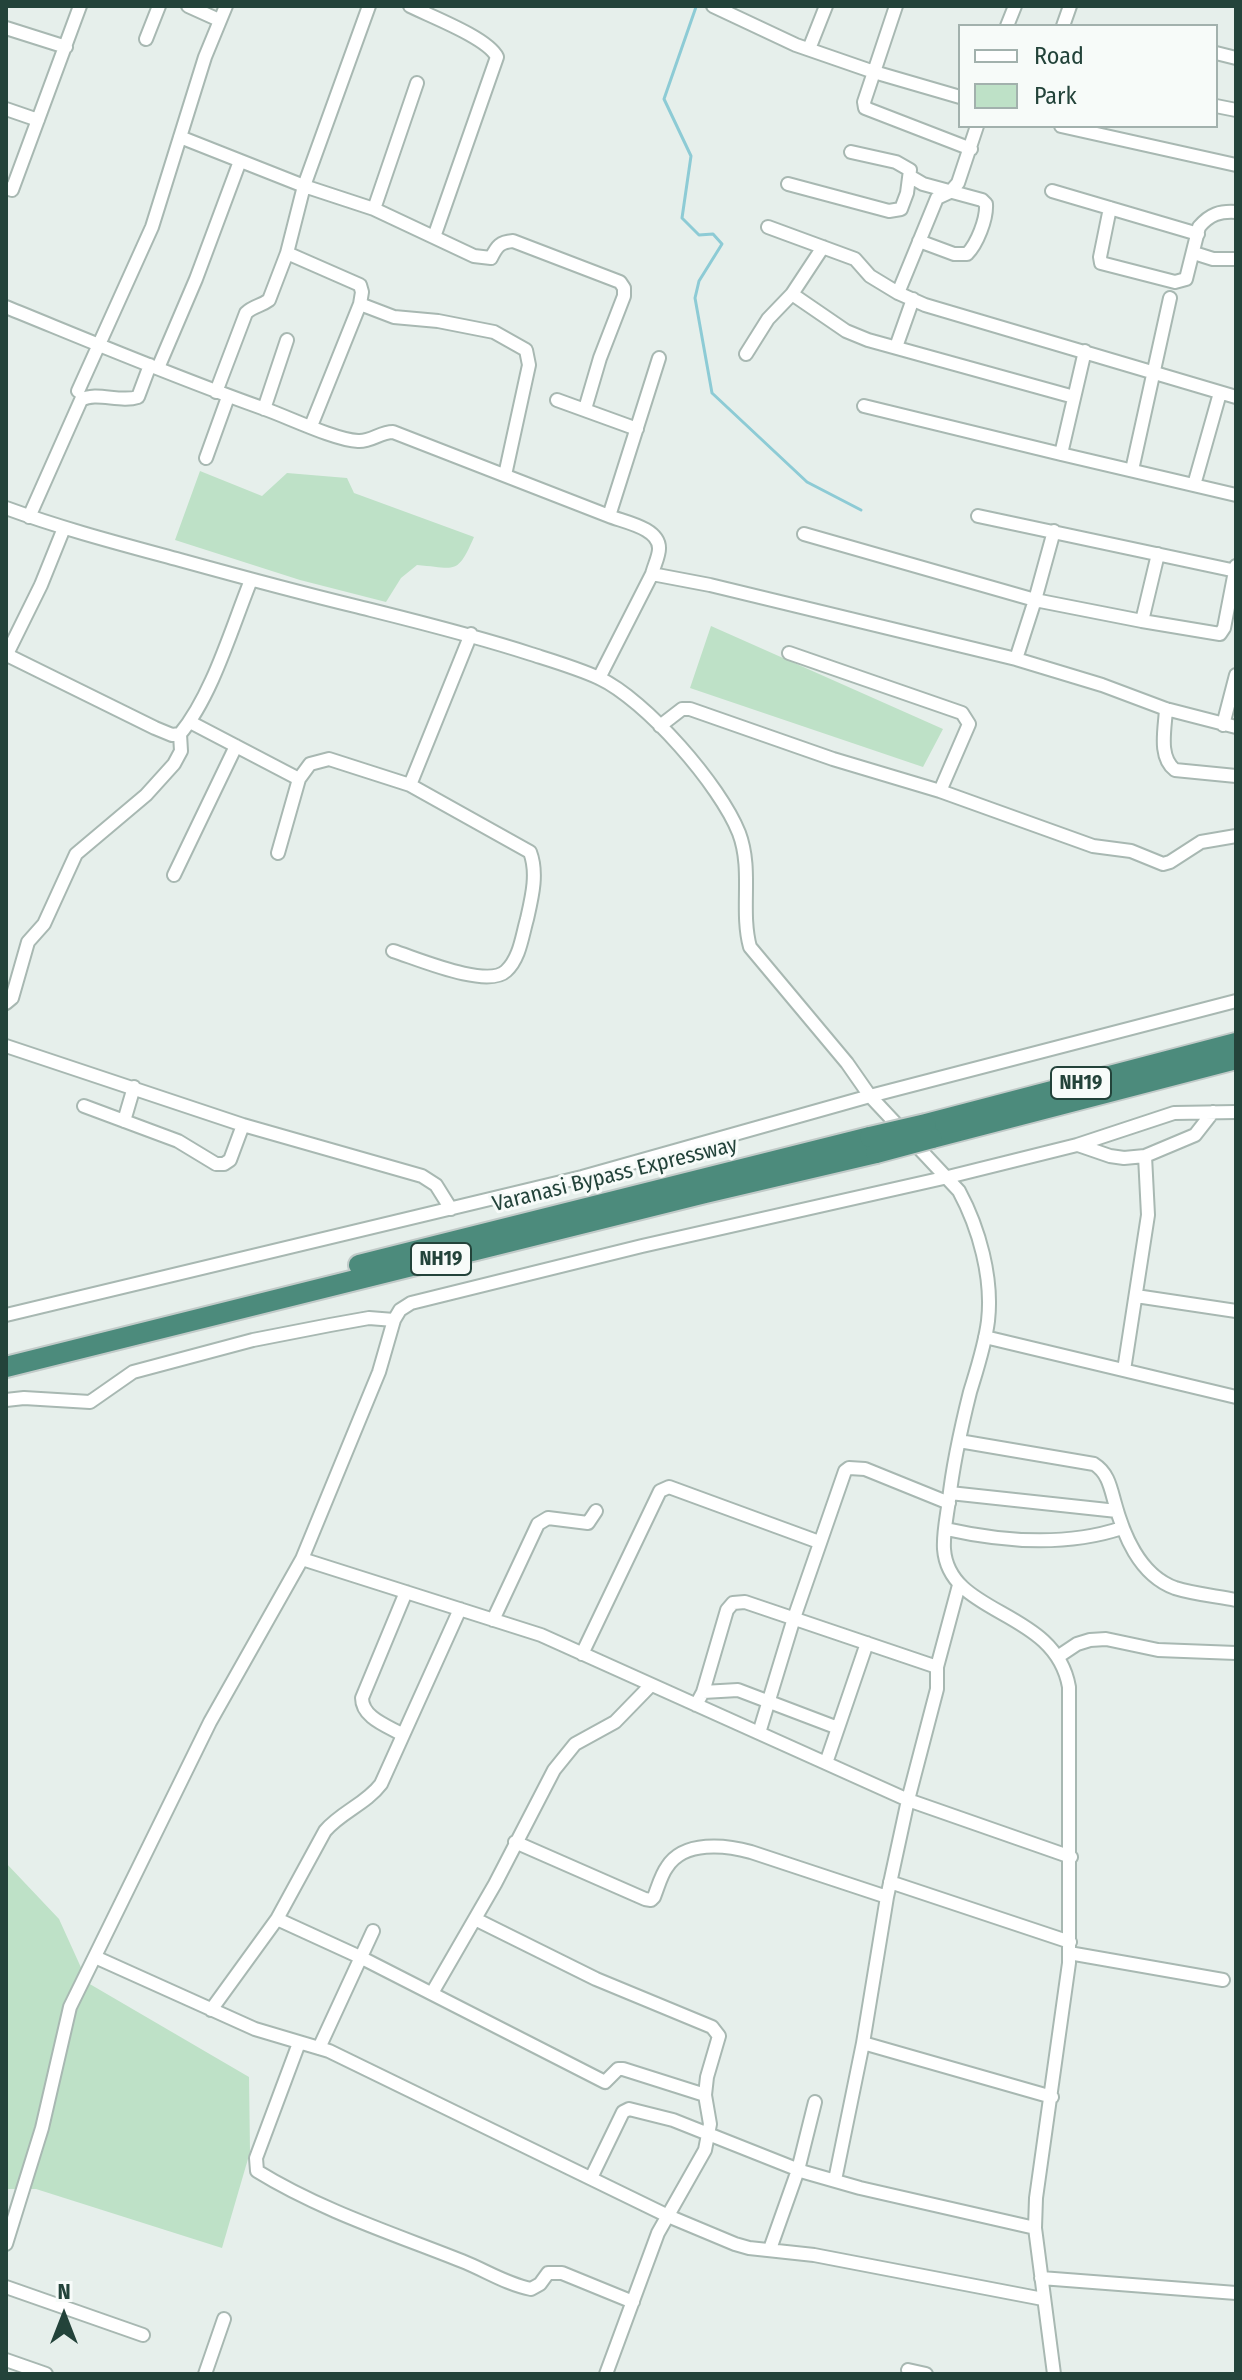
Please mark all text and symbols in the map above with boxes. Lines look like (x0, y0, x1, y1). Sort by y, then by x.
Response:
legend (958, 24, 1218, 128)
text: Road (1034, 42, 1084, 70)
text: Park (1034, 82, 1077, 110)
road number: NH19 (1051, 1067, 1111, 1099)
street label: Varanasi Bypass Expressway (490, 1132, 740, 1218)
road number: NH19 (411, 1243, 471, 1275)
north arrow (24, 2276, 104, 2356)
text: N (57, 2278, 71, 2305)

